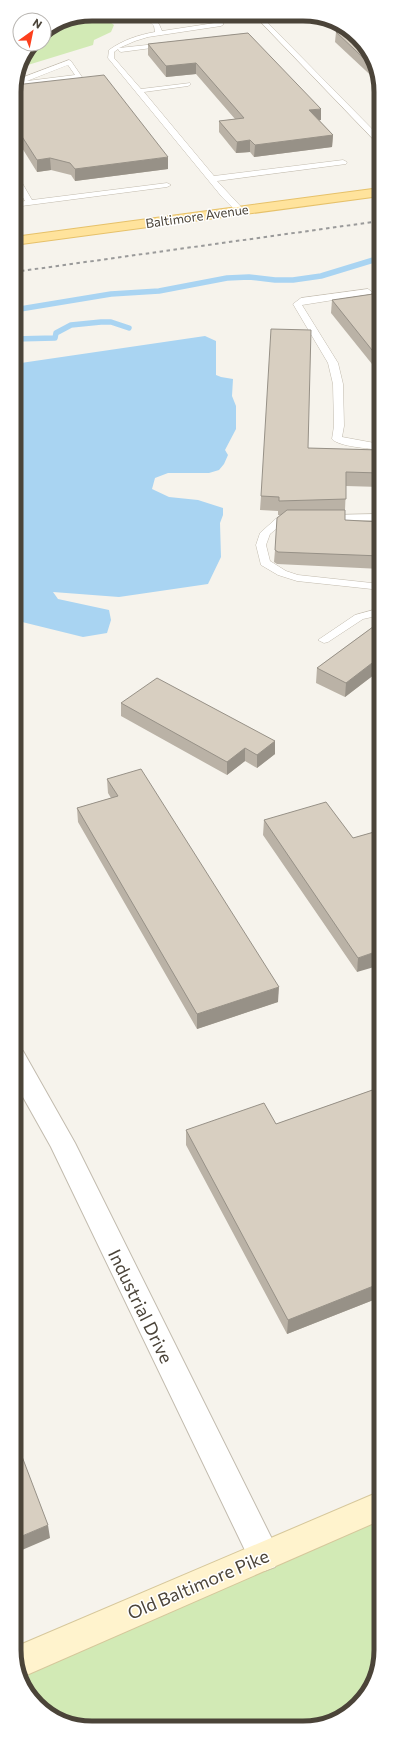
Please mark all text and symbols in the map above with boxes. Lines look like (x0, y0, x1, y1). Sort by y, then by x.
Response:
north arrow (12, 12, 52, 52)
text: N (31, 15, 45, 31)
street label: Baltimore Avenue (144, 201, 250, 231)
street label: Industrial Drive (104, 1245, 178, 1367)
street label: Old Baltimore Pike (124, 1544, 272, 1624)

